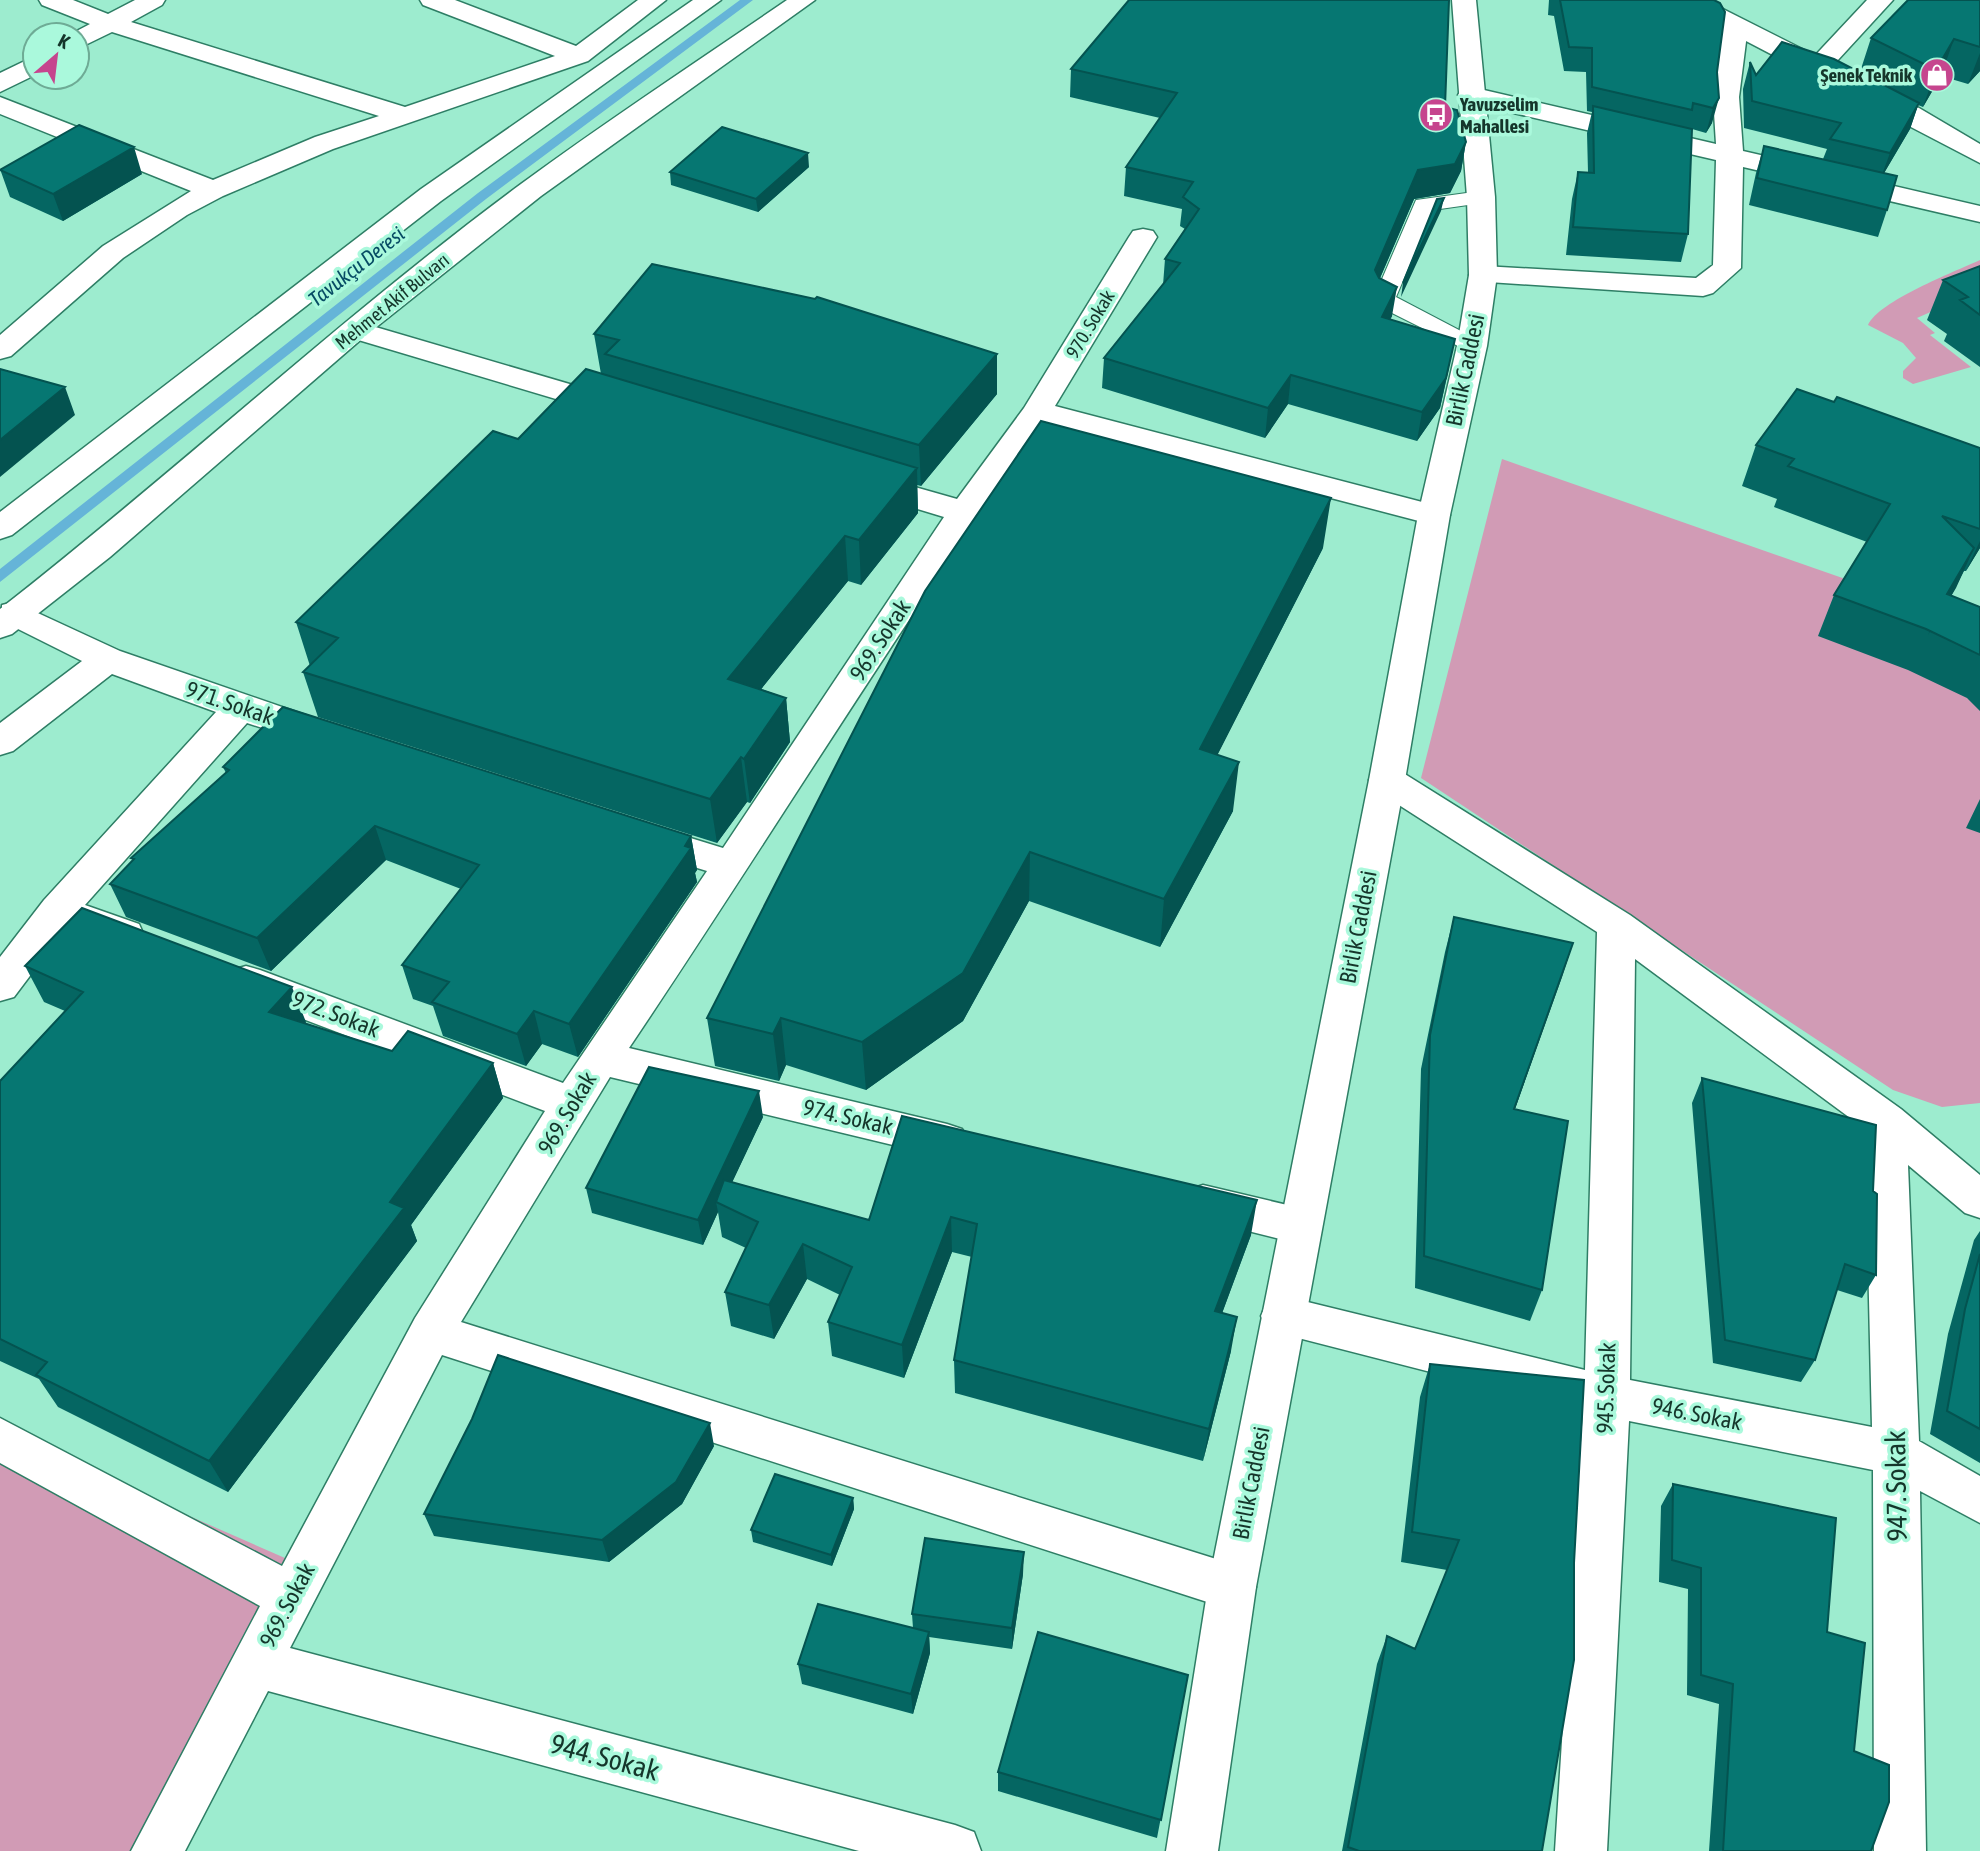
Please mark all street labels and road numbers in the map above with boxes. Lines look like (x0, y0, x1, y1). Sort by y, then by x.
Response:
street label: Mehmet Akif Bulvarı (331, 248, 453, 354)
street label: 970. Sokak (1061, 286, 1119, 362)
street label: Birlik Caddesi (1440, 311, 1490, 429)
street label: 969. Sokak (844, 595, 916, 685)
street label: 971. Sokak (183, 676, 277, 730)
street label: Birlik Caddesi (1334, 868, 1382, 986)
street label: 972. Sokak (289, 986, 383, 1042)
street label: 969. Sokak (532, 1067, 602, 1159)
street label: 974. Sokak (801, 1094, 895, 1140)
street label: 945. Sokak (1591, 1342, 1621, 1434)
street label: 946. Sokak (1650, 1393, 1744, 1435)
street label: Birlik Caddesi (1227, 1424, 1275, 1542)
street label: 947. Sokak (1879, 1430, 1913, 1542)
street label: 969. Sokak (254, 1559, 320, 1651)
street label: 944. Sokak (547, 1727, 663, 1787)

